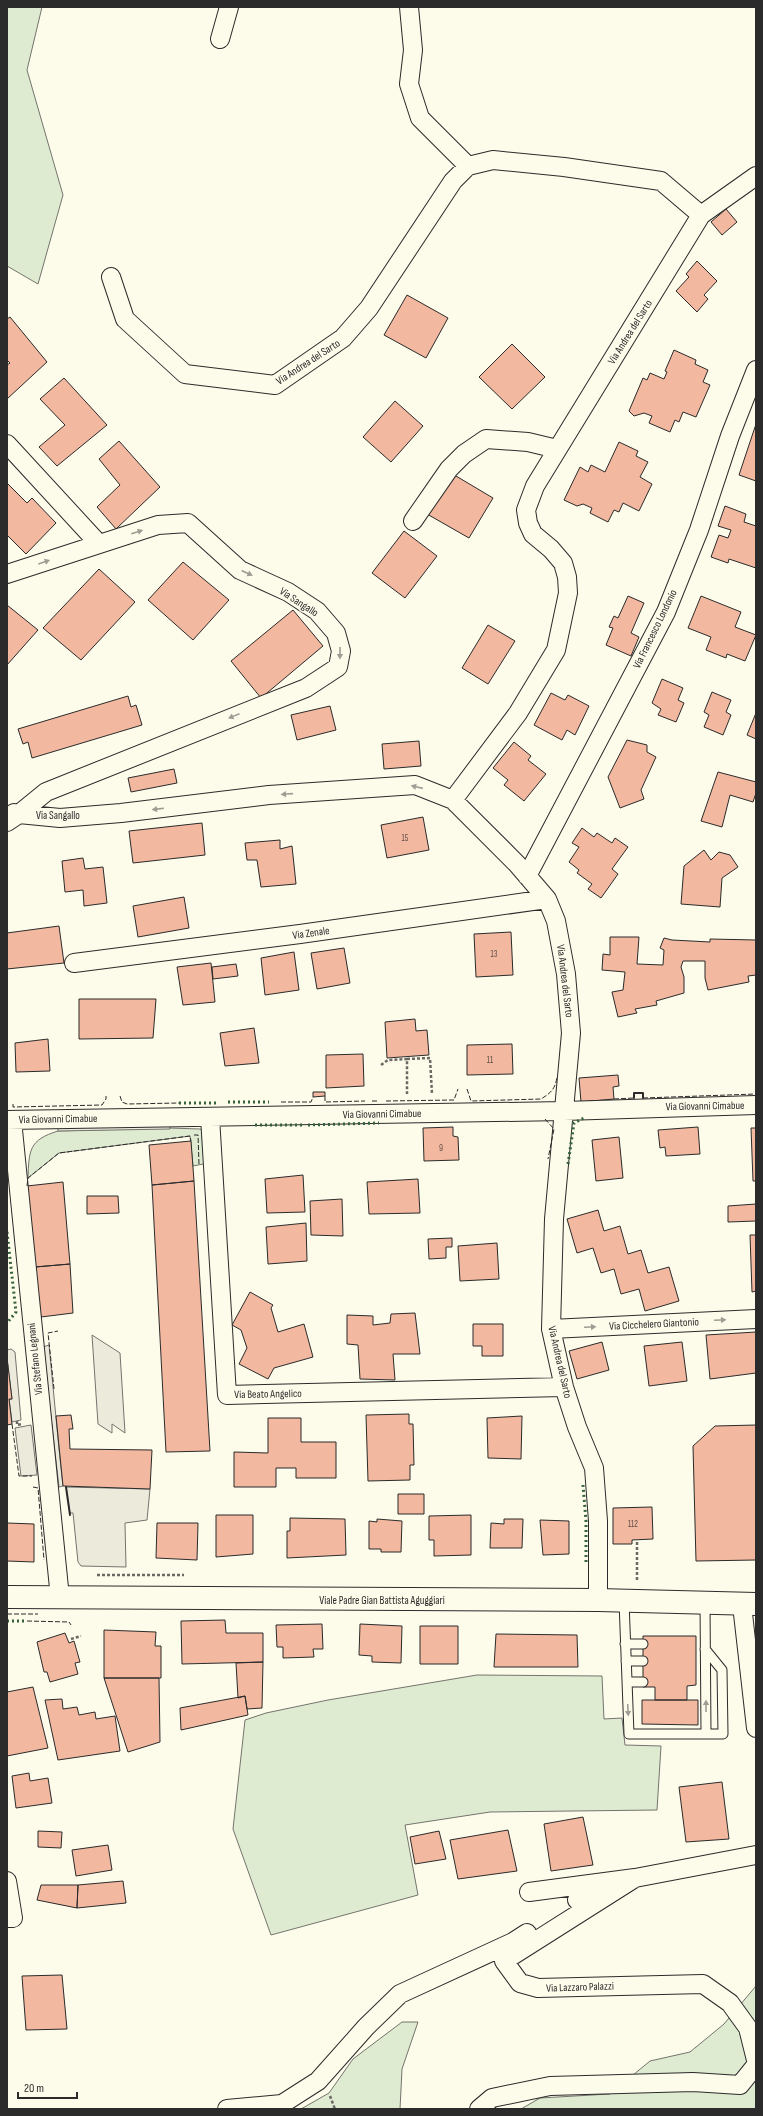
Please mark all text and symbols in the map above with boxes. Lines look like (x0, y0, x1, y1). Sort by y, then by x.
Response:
street label: Via Andrea del Sarto (605, 297, 655, 367)
street label: Via Andrea del Sarto (274, 336, 343, 387)
one-way arrow (131, 529, 143, 535)
one-way arrow (38, 559, 50, 565)
one-way arrow (241, 570, 252, 576)
street label: Via Sangallo (277, 585, 321, 620)
street label: Via Francesco Londonio (630, 587, 680, 671)
one-way arrow (336, 647, 343, 659)
one-way arrow (228, 714, 240, 720)
one-way arrow (410, 783, 423, 789)
one-way arrow (281, 790, 293, 797)
one-way arrow (152, 805, 164, 812)
street label: Via Sangallo (36, 809, 80, 822)
house number: 15 (402, 833, 409, 844)
street label: Via Zenale (292, 924, 330, 942)
street label: Via Andrea del Sarto (554, 944, 576, 1019)
house number: 13 (491, 949, 498, 960)
house number: 11 (487, 1055, 494, 1066)
street label: Via Giovanni Cimabue (665, 1099, 745, 1113)
street label: Via Giovanni Cimabue (342, 1107, 422, 1121)
street label: Via Giovanni Cimabue (18, 1112, 98, 1126)
house number: 9 (439, 1143, 443, 1154)
street label: Via Cicchelero Giantonio (609, 1315, 700, 1333)
one-way arrow (714, 1317, 726, 1324)
street label: Via Stefano Legnani (25, 1322, 45, 1396)
one-way arrow (584, 1323, 596, 1330)
street label: Via Andrea del Sarto (545, 1325, 575, 1400)
street label: Via Beato Angelico (234, 1387, 302, 1401)
house number: 112 (628, 1519, 638, 1530)
street label: Viale Padre Gian Battista Aguggiari (319, 1594, 445, 1607)
one-way arrow (703, 1699, 709, 1712)
one-way arrow (625, 1704, 632, 1716)
street label: Via Lazzaro Palazzi (546, 1979, 614, 1995)
scale bar (18, 2074, 77, 2100)
text: 20 m (24, 2081, 44, 2096)

